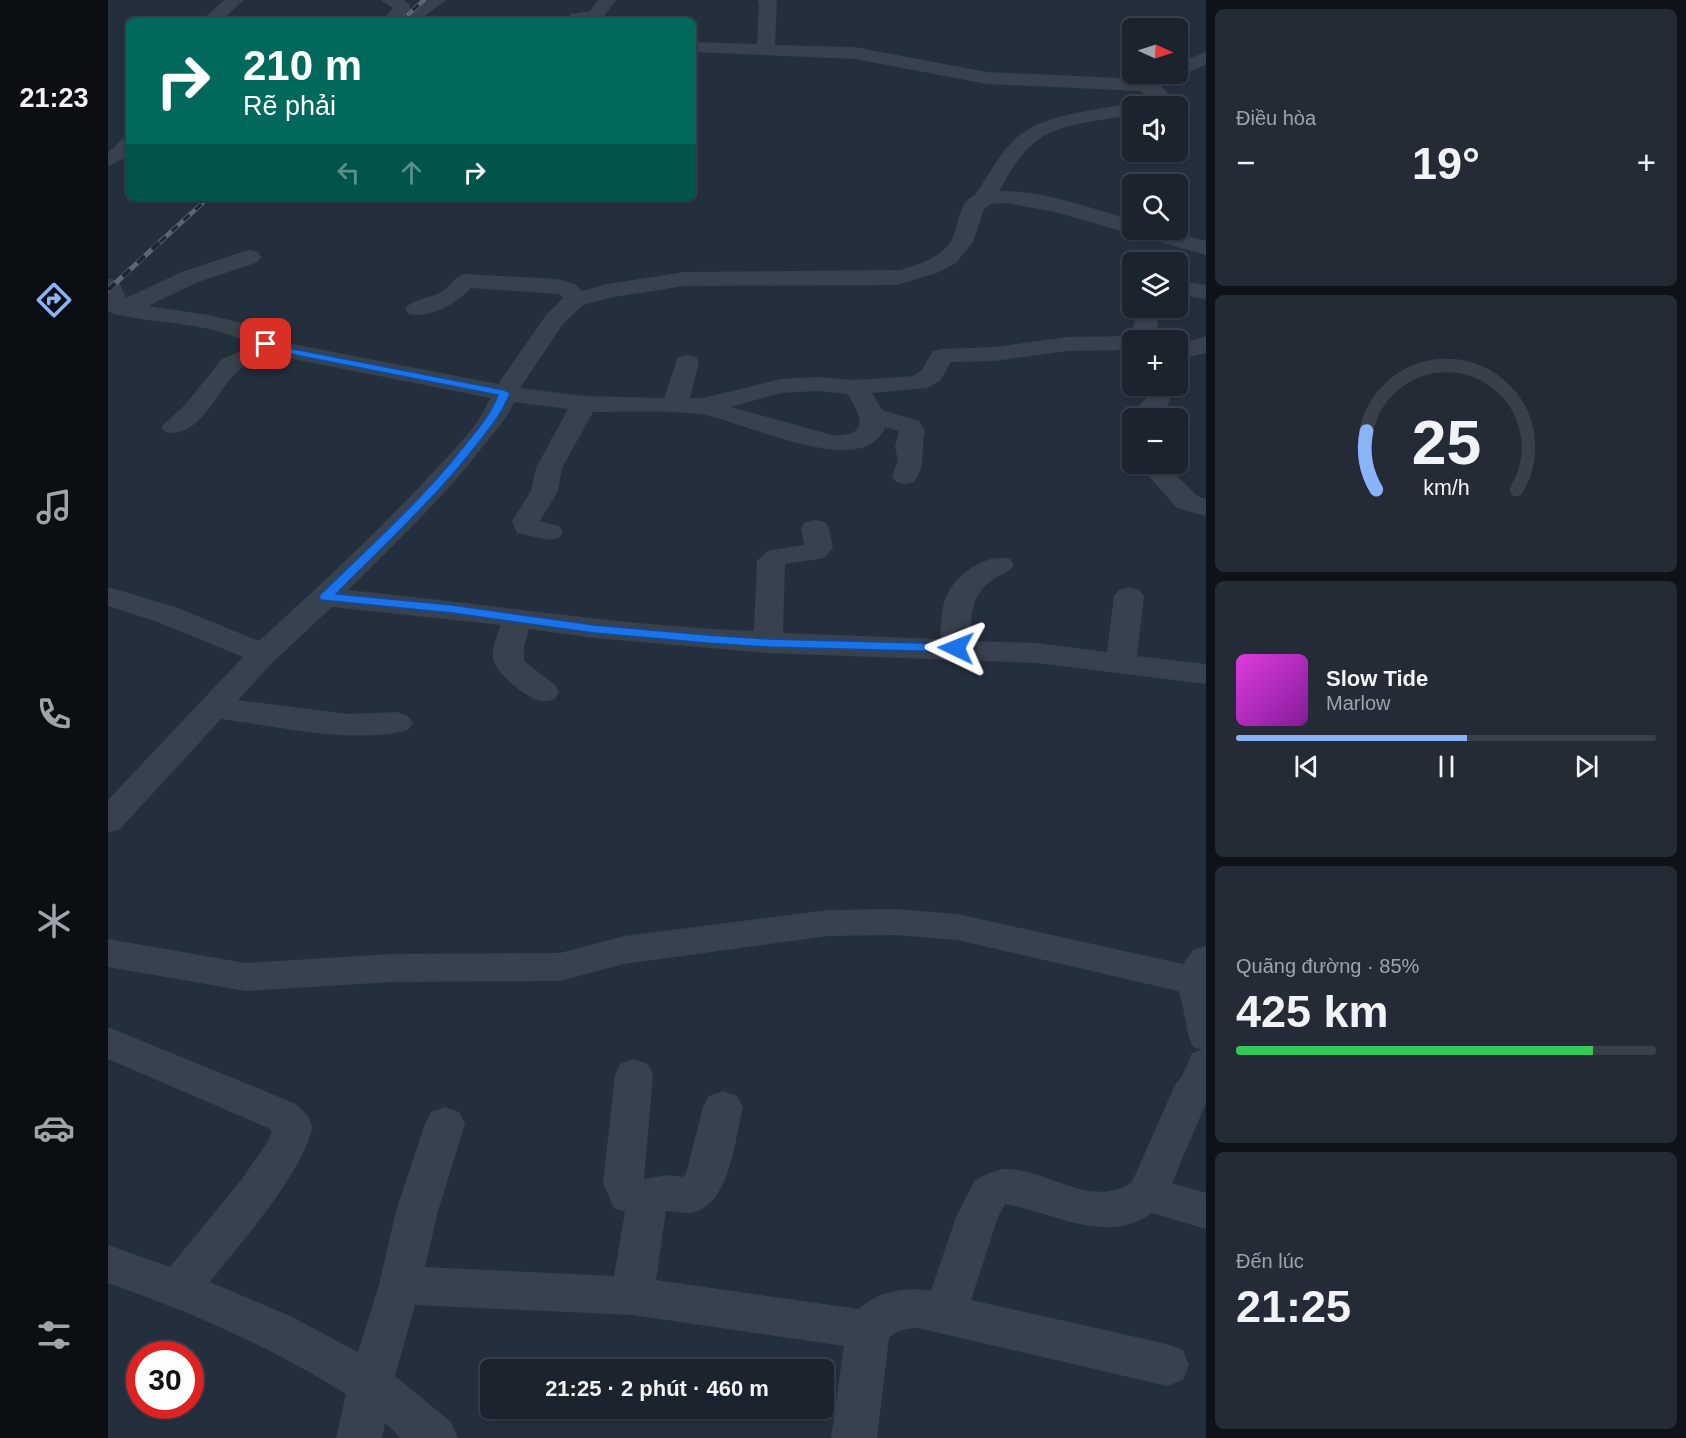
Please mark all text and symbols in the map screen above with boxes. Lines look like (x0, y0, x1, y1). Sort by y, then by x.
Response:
north arrow (1122, 18, 1188, 84)
map controls (1122, 18, 1188, 474)
icon: right (144, 42, 222, 120)
text: 210 m (243, 42, 362, 89)
text: 21:23 (19, 83, 89, 113)
text: Rẽ phải (243, 91, 336, 121)
button: sound (1122, 96, 1188, 162)
text: Điều hòa (1236, 107, 1316, 129)
text: 19° (1412, 138, 1480, 189)
text: − (1236, 144, 1255, 181)
text: + (1637, 144, 1656, 181)
icon: left (332, 156, 365, 189)
icon: ahead (395, 156, 428, 189)
icon: right (458, 156, 491, 189)
button: search (1122, 174, 1188, 240)
button: layers (1122, 252, 1188, 318)
icon: directions (33, 279, 75, 321)
pin (240, 318, 291, 369)
icon: arrive (249, 327, 282, 360)
button: + (1122, 330, 1188, 396)
button: − (1122, 408, 1188, 474)
text: 25 (1411, 408, 1481, 477)
text: km/h (1423, 477, 1469, 501)
icon: music (33, 486, 75, 528)
position arrow (924, 616, 988, 680)
text: Slow Tide (1326, 666, 1428, 691)
text: Marlow (1326, 692, 1390, 714)
icon: phone (33, 693, 75, 735)
icon: previous (1290, 750, 1323, 783)
icon: pause (1430, 750, 1463, 783)
icon: next (1570, 750, 1603, 783)
icon: climate (33, 900, 75, 942)
text: Quãng đường · 85% (1236, 955, 1419, 977)
text: 425 km (1236, 986, 1389, 1037)
icon: car (33, 1107, 75, 1149)
text: Đến lúc (1236, 1250, 1304, 1272)
text: 21:25 (1236, 1281, 1351, 1332)
icon: filters (33, 1314, 75, 1356)
speed limit sign: 30 (126, 1341, 204, 1419)
text: 21:25 · 2 phút · 460 m (545, 1376, 769, 1401)

